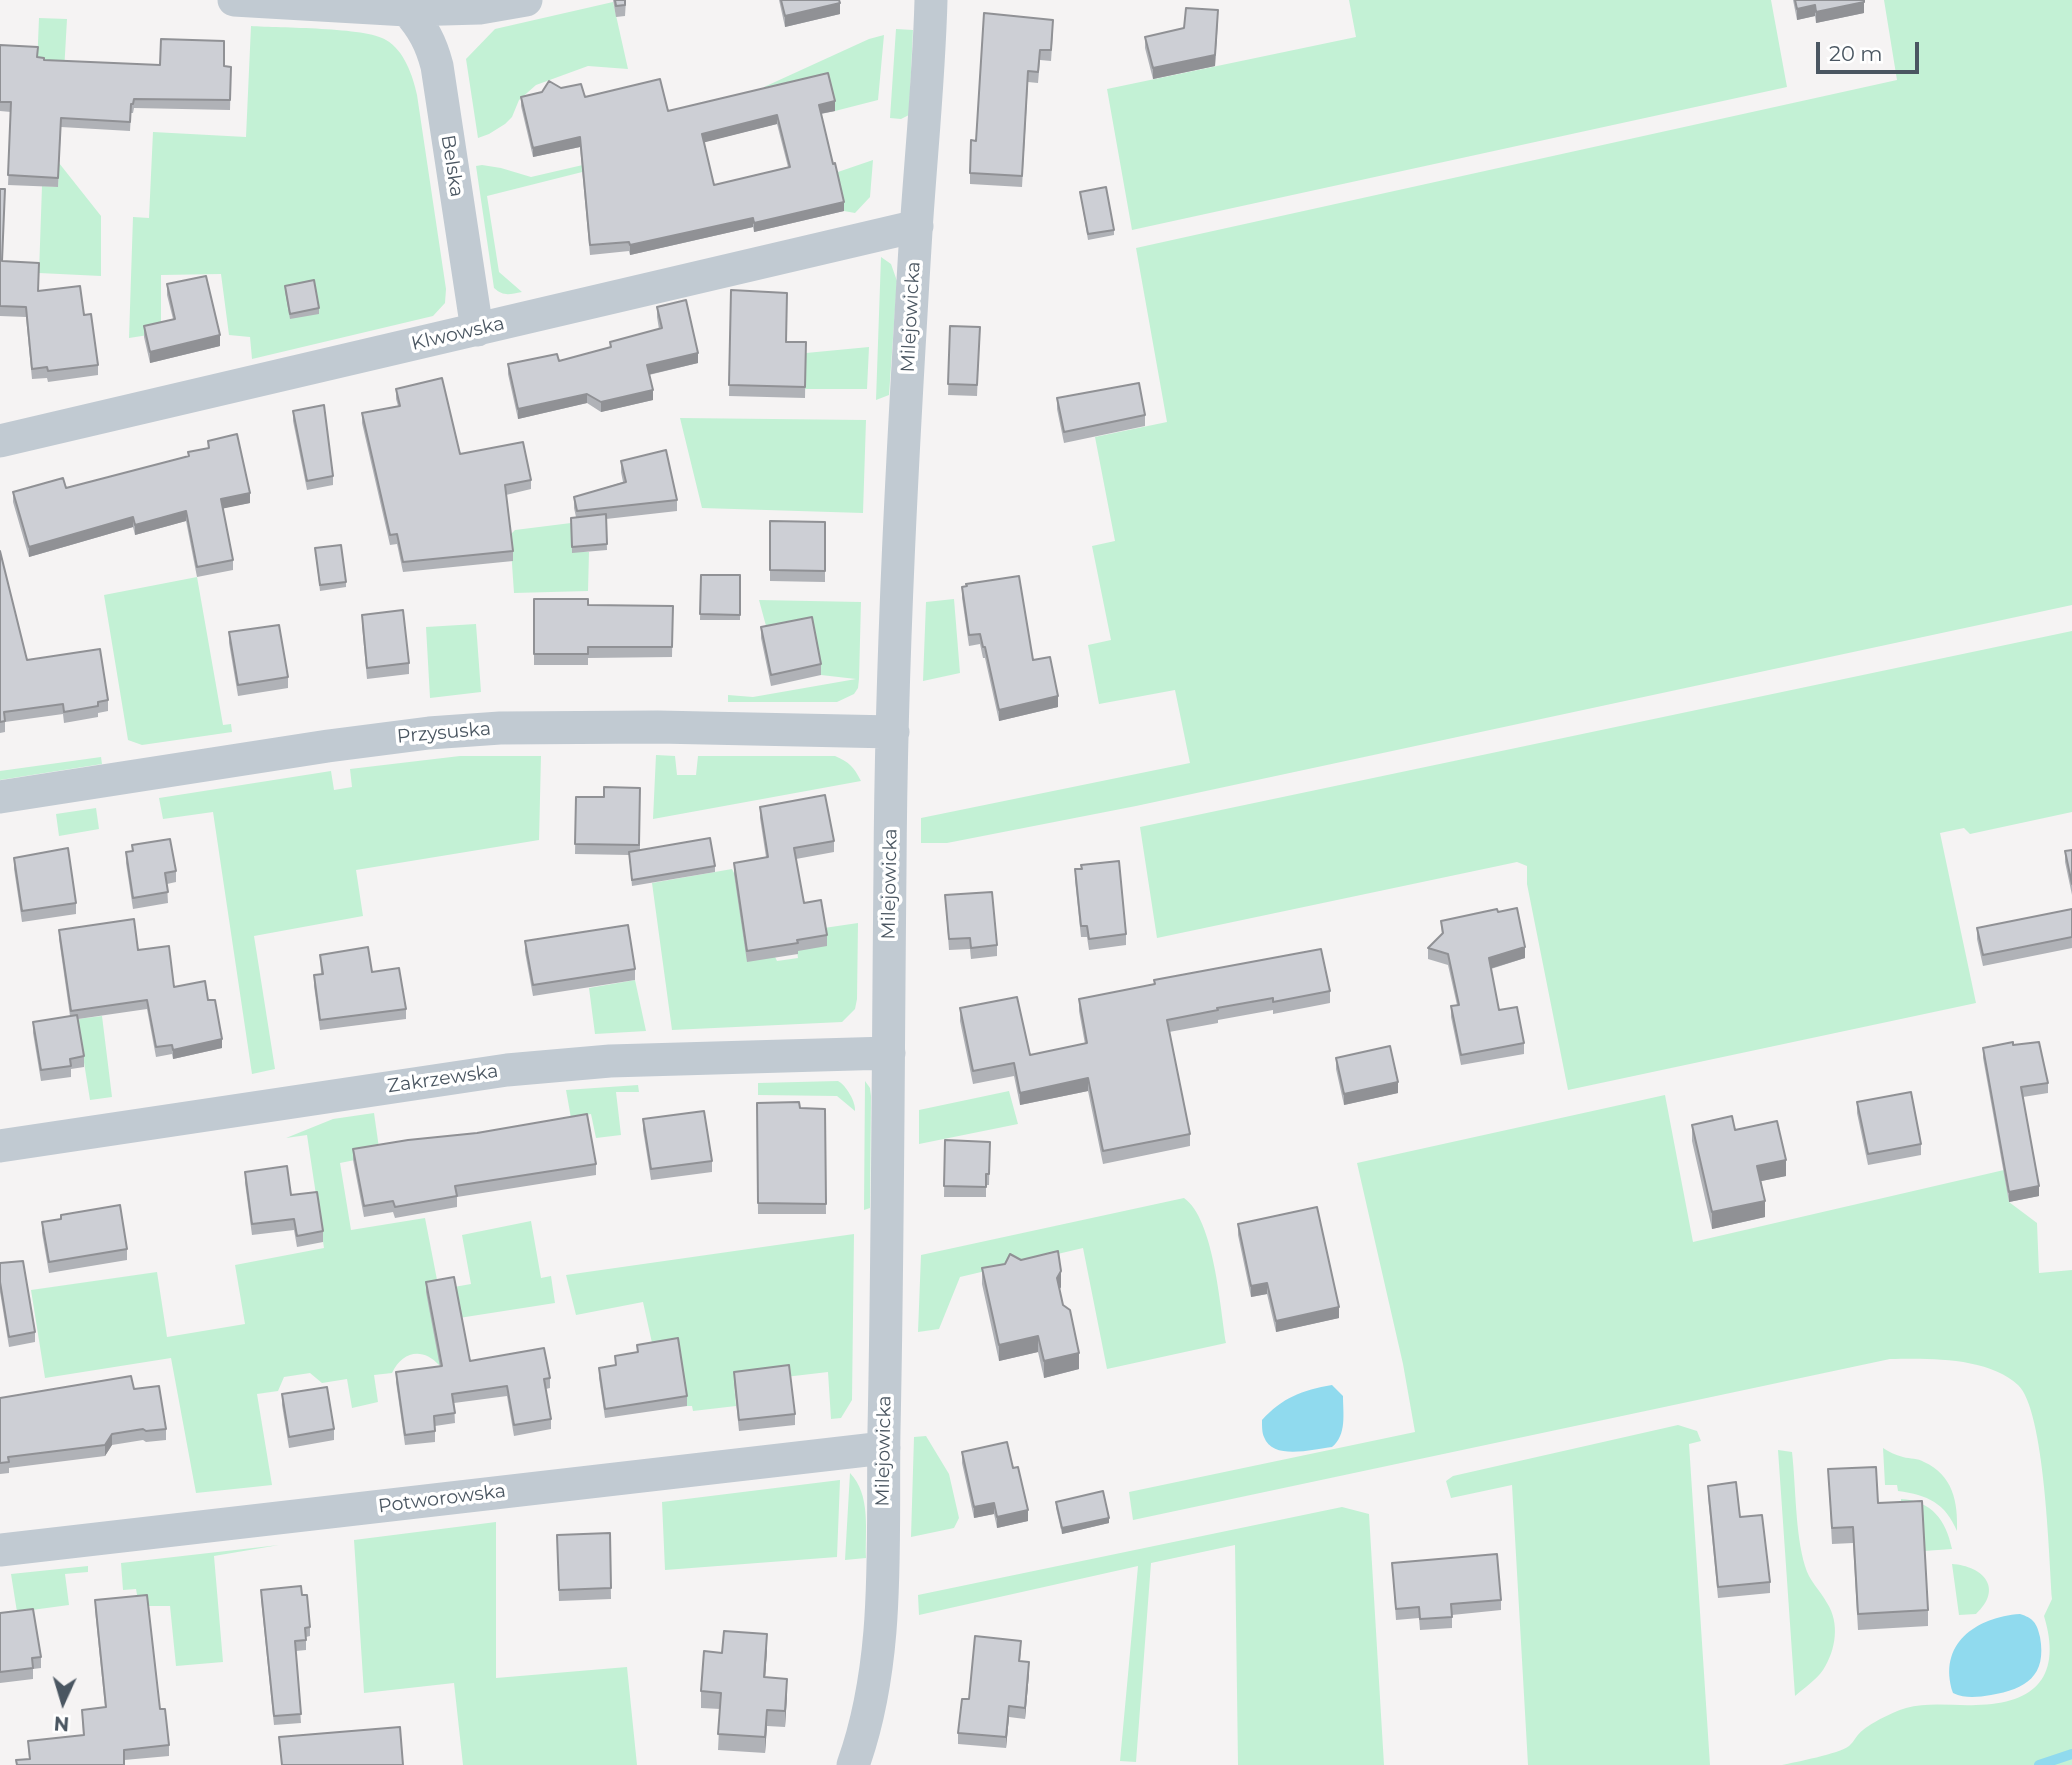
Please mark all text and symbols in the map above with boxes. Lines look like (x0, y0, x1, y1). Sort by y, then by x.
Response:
scale bar (1820, 28, 1923, 72)
text: 20 m (1829, 41, 1883, 66)
street label: Belska (436, 133, 468, 199)
street label: Milejowicka (897, 261, 925, 373)
street label: Klwowska (409, 312, 507, 356)
street label: Przysuska (396, 718, 492, 748)
street label: Milejowicka (878, 828, 902, 940)
street label: Zakrzewska (386, 1060, 500, 1098)
street label: Milejowicka (872, 1395, 896, 1507)
street label: Potworowska (377, 1480, 507, 1518)
north arrow (28, 1667, 98, 1737)
text: N (53, 1711, 70, 1735)

